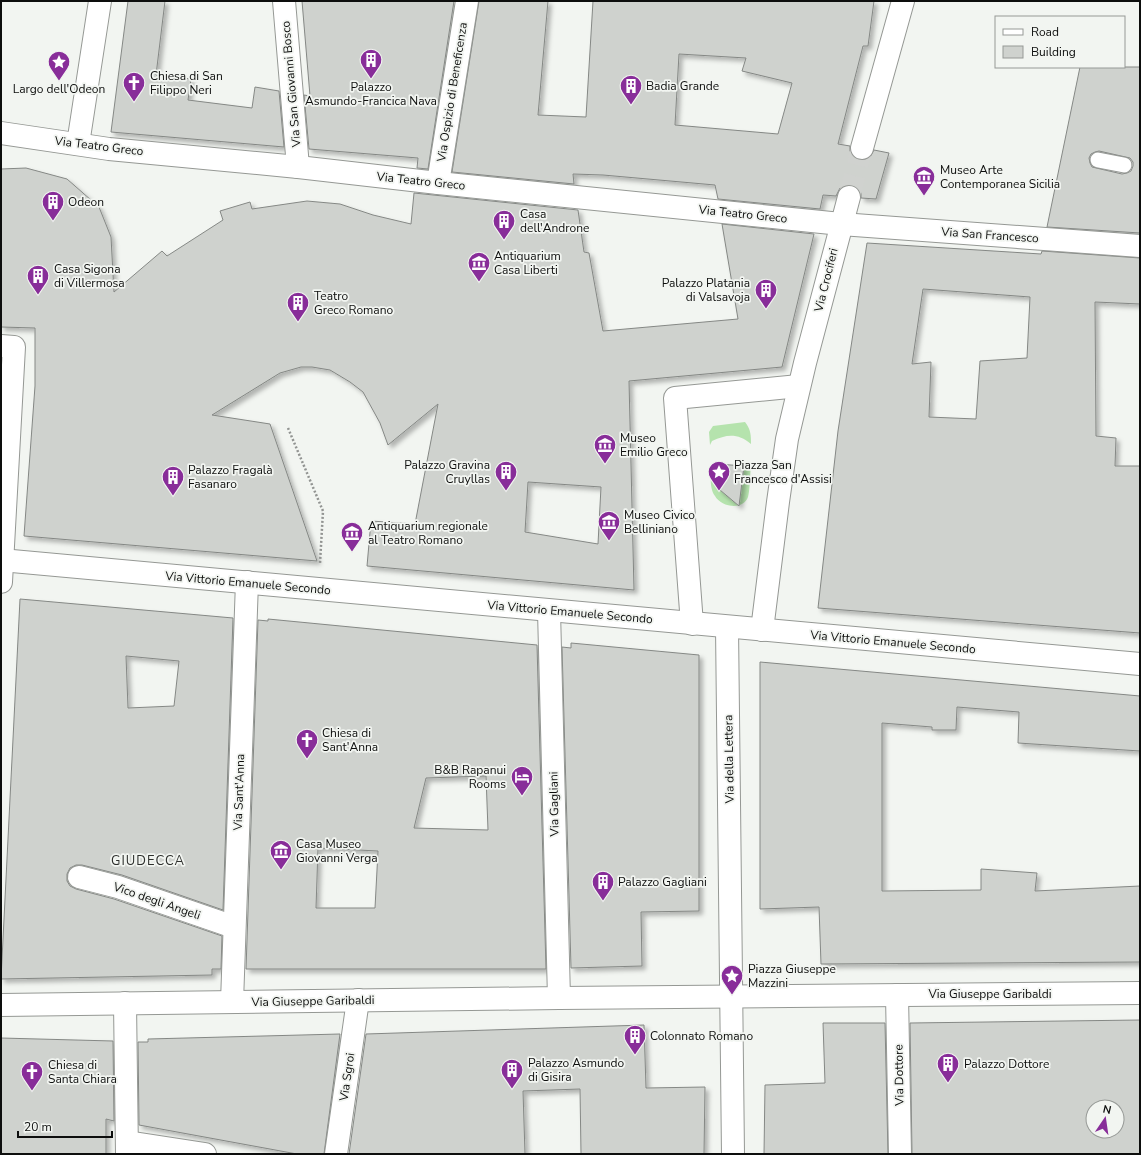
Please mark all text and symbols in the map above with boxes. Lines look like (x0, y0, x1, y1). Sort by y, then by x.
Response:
legend (995, 16, 1125, 68)
street label: Via San Giovanni Bosco (277, 20, 305, 149)
street label: Via Ospizio di Beneficenza (433, 21, 471, 164)
text: Road (1031, 24, 1059, 40)
text: Building (1031, 44, 1076, 60)
building icon: Palazzo Asmundo-Francica Nava (358, 47, 384, 80)
place icon: Largo dell'Odeon (46, 49, 72, 82)
place label: Chiesa di San Filippo Neri (150, 68, 223, 98)
church icon: Chiesa di San Filippo Neri (121, 70, 147, 103)
building icon: Badia Grande (618, 73, 644, 106)
place label: Badia Grande (646, 78, 719, 94)
place label: Palazzo Asmundo-Francica Nava (305, 79, 437, 109)
place label: Largo dell'Odeon (13, 81, 105, 97)
street label: Via Teatro Greco (53, 133, 145, 159)
place label: Museo Arte Contemporanea Sicilia (940, 162, 1060, 192)
museum icon: Museo Arte Contemporanea Sicilia (911, 164, 937, 197)
street label: Via Teatro Greco (375, 168, 466, 194)
building icon: Odeon (40, 189, 66, 222)
place label: Odeon (68, 194, 104, 210)
street label: Via Teatro Greco (697, 201, 788, 227)
place label: Casa dell'Androne (520, 206, 589, 236)
building icon: Casa dell'Androne (491, 208, 517, 241)
street label: Via San Francesco (940, 224, 1040, 246)
street label: Via Crociferi (810, 246, 842, 314)
place label: Antiquarium Casa Liberti (494, 248, 561, 278)
museum icon: Antiquarium Casa Liberti (466, 250, 492, 283)
place label: Casa Sigona di Villermosa (54, 261, 125, 291)
building icon: Casa Sigona di Villermosa (25, 263, 51, 296)
place label: Palazzo Platania di Valsavoja (662, 275, 750, 305)
building icon: Palazzo Platania di Valsavoja (753, 277, 779, 310)
place label: Teatro Greco Romano (314, 288, 394, 318)
building icon: Teatro Greco Romano (285, 290, 311, 323)
place label: Museo Emilio Greco (620, 430, 688, 460)
museum icon: Museo Emilio Greco (592, 432, 618, 465)
place label: Palazzo Gravina Cruyllas (404, 457, 490, 487)
place label: Piazza San Francesco d'Assisi (734, 457, 832, 487)
building icon: Palazzo Gravina Cruyllas (493, 459, 519, 492)
place icon: Piazza San Francesco d'Assisi (706, 459, 732, 492)
place label: Palazzo Fragalà Fasanaro (188, 462, 273, 492)
building icon: Palazzo Fragalà Fasanaro (160, 464, 186, 497)
place label: Museo Civico Belliniano (624, 507, 695, 537)
museum icon: Museo Civico Belliniano (596, 509, 622, 542)
place label: Antiquarium regionale al Teatro Romano (368, 518, 488, 548)
museum icon: Antiquarium regionale al Teatro Romano (339, 520, 365, 553)
street label: Via Vittorio Emanuele Secondo (164, 568, 332, 598)
street label: Via Vittorio Emanuele Secondo (486, 597, 654, 627)
street label: Via Vittorio Emanuele Secondo (809, 627, 977, 657)
street label: Via della Lettera (720, 715, 738, 804)
place label: Chiesa di Sant'Anna (322, 725, 378, 755)
church icon: Chiesa di Sant'Anna (294, 727, 320, 760)
street label: Via Sant'Anna (230, 753, 248, 832)
place label: B&B Rapanui Rooms (434, 762, 506, 792)
hotel icon: B&B Rapanui Rooms (509, 764, 535, 797)
street label: Via Gagliani (545, 771, 563, 838)
place label: Casa Museo Giovanni Verga (296, 836, 378, 866)
museum icon: Casa Museo Giovanni Verga (268, 838, 294, 871)
district label: GIUDECCA (111, 852, 185, 870)
building icon: Palazzo Gagliani (590, 869, 616, 902)
place label: Palazzo Gagliani (618, 874, 707, 890)
street label: Vico degli Angeli (110, 878, 203, 923)
place label: Piazza Giuseppe Mazzini (748, 961, 836, 991)
place icon: Piazza Giuseppe Mazzini (719, 963, 745, 996)
street label: Via Giuseppe Garibaldi (927, 986, 1052, 1002)
street label: Via Giuseppe Garibaldi (250, 992, 375, 1010)
building icon: Colonnato Romano (622, 1023, 648, 1056)
place label: Colonnato Romano (650, 1028, 753, 1044)
street label: Via Dottore (890, 1044, 908, 1107)
building icon: Palazzo Dottore (935, 1051, 961, 1084)
street label: Via Sgroi (336, 1052, 358, 1103)
place label: Palazzo Asmundo di Gisira (528, 1055, 625, 1085)
place label: Palazzo Dottore (964, 1056, 1049, 1072)
place label: Chiesa di Santa Chiara (48, 1057, 117, 1087)
building icon: Palazzo Asmundo di Gisira (499, 1057, 525, 1090)
church icon: Chiesa di Santa Chiara (19, 1059, 45, 1092)
north arrow (1085, 1099, 1125, 1139)
text: N (1101, 1102, 1113, 1118)
scale bar (18, 1113, 112, 1139)
text: 20 m (24, 1119, 52, 1135)

